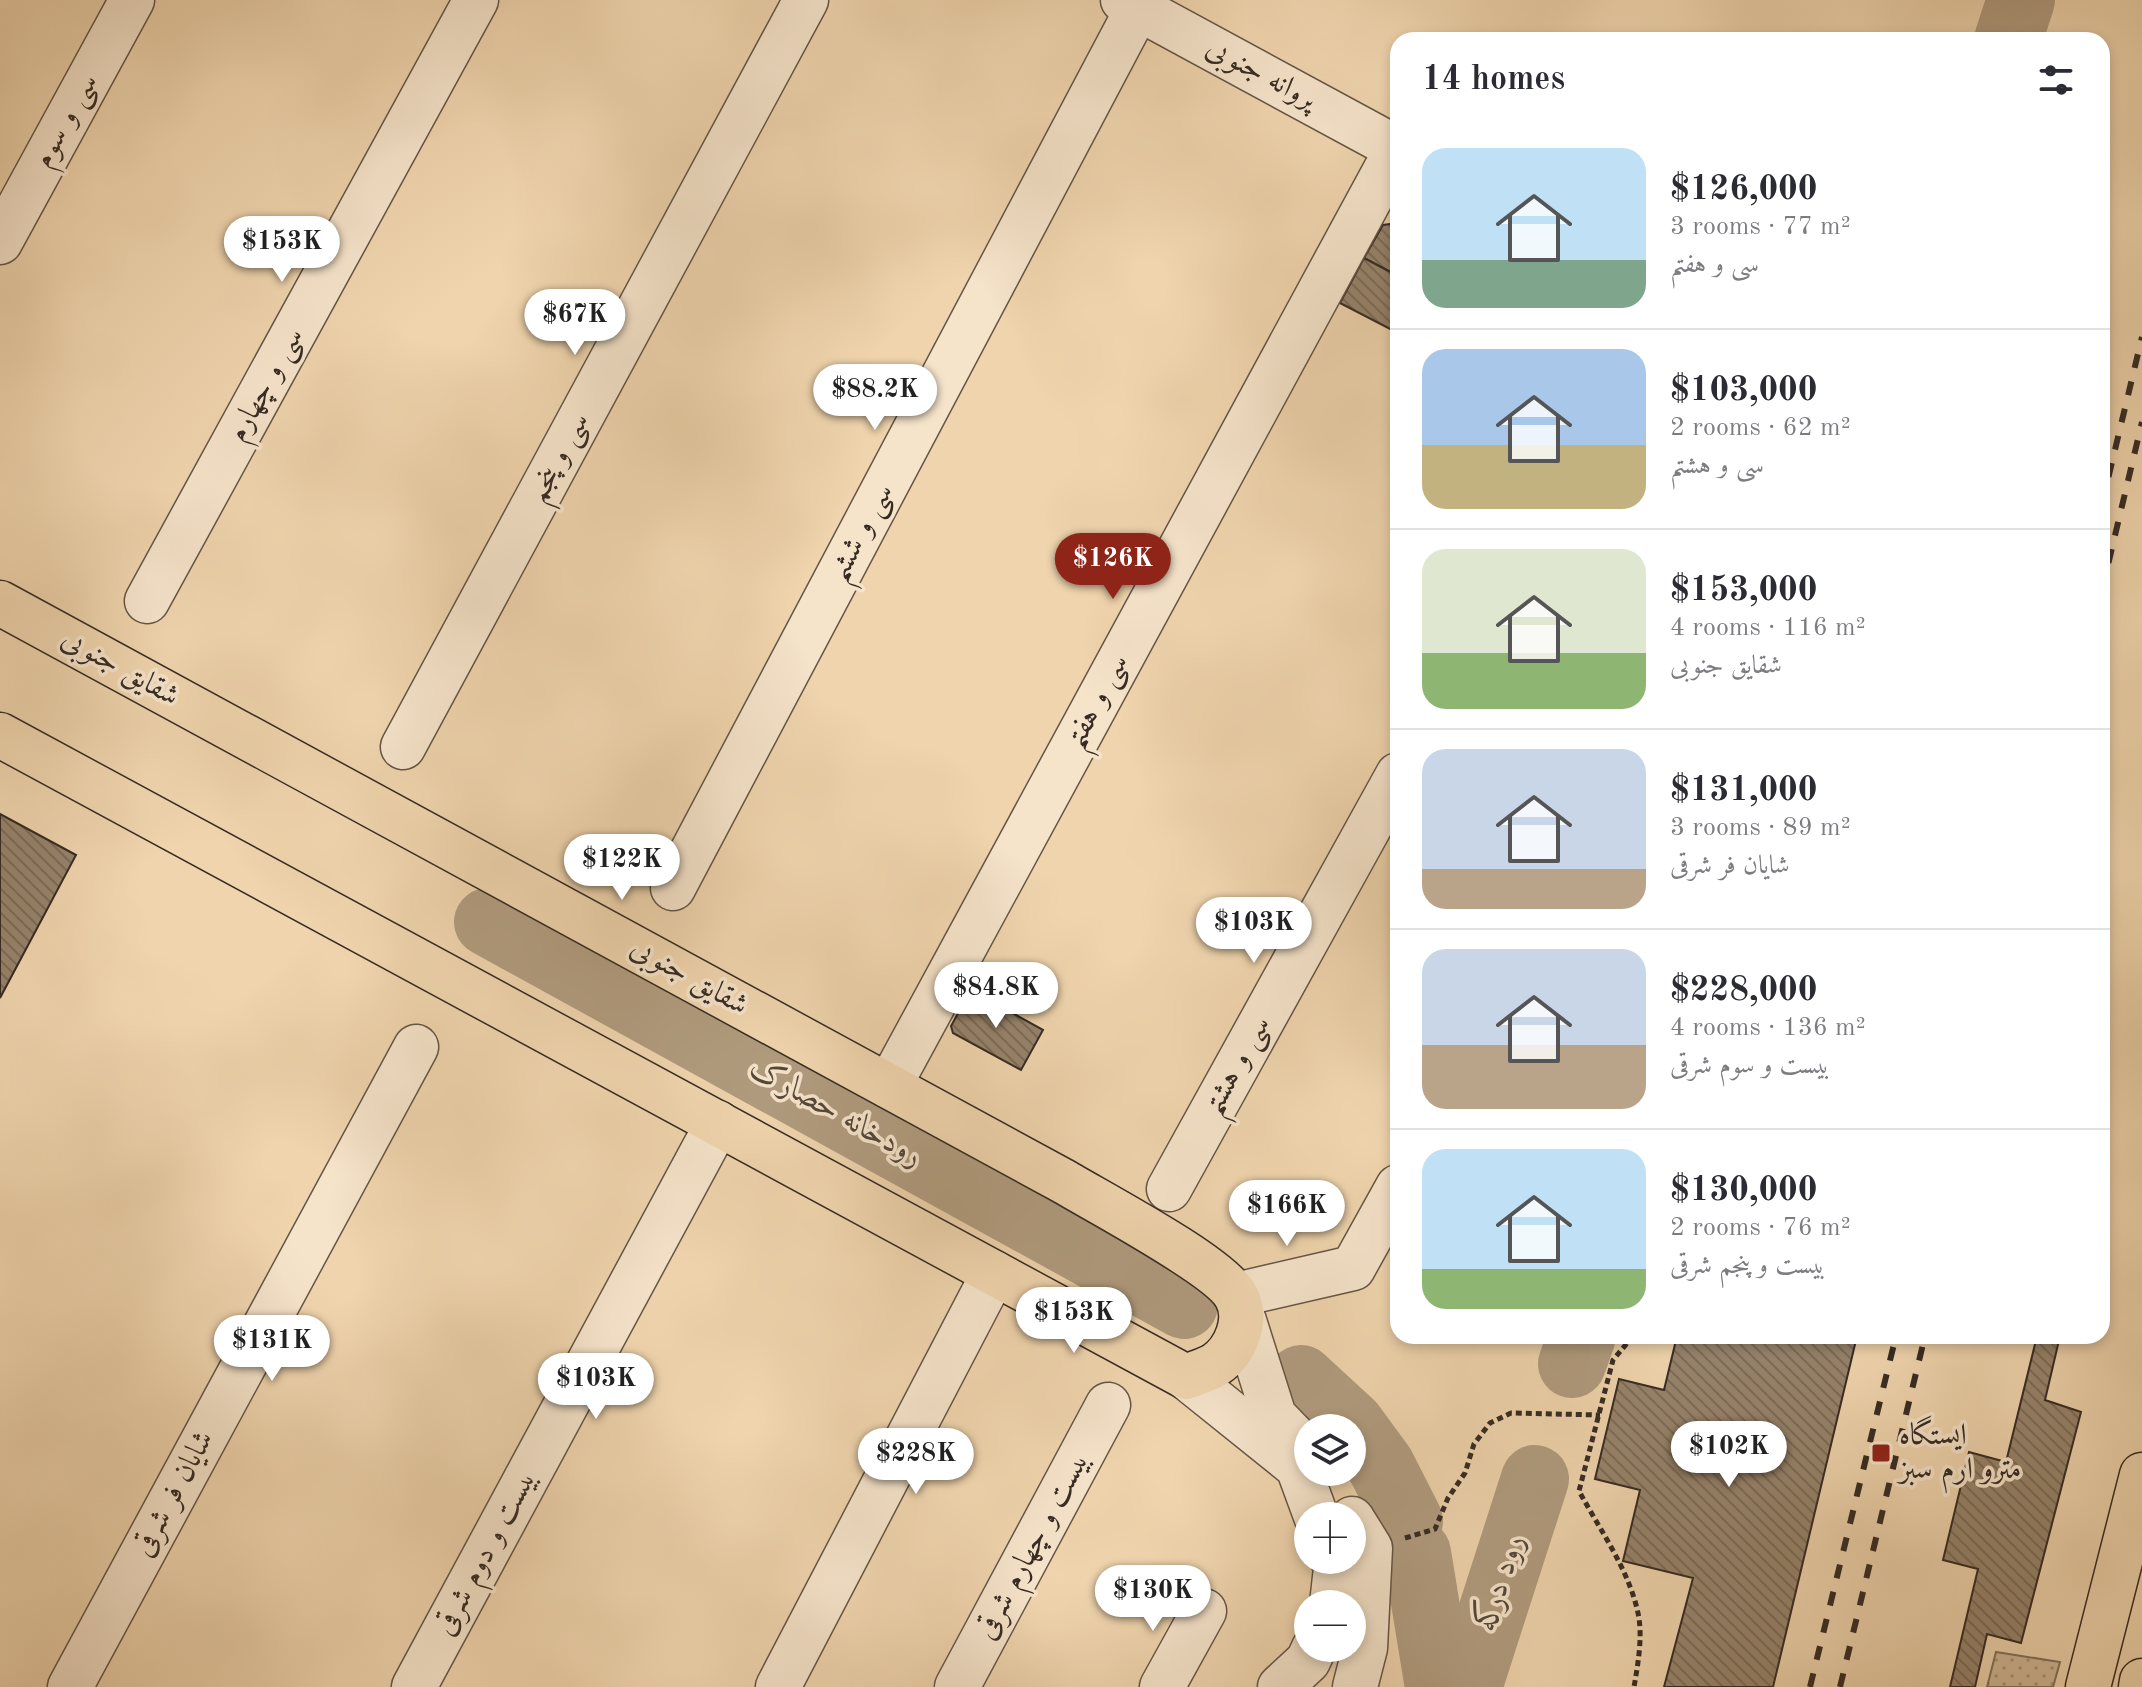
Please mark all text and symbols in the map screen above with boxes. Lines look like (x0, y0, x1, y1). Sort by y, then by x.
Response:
street label: پروانه جنوبی (1199, 33, 1323, 120)
icon: filters (2034, 58, 2078, 102)
text: 14 homes (1422, 63, 1565, 97)
street label: سی و سوم (28, 69, 112, 177)
text: $126,000 (1670, 173, 1818, 207)
icon: home (1486, 180, 1582, 276)
text: 3 rooms · 77 m² (1670, 214, 1851, 240)
pin: $153K (226, 216, 338, 284)
text: $153K (242, 229, 322, 255)
text: سی و هفتم (1670, 252, 1759, 278)
pin: $67K (528, 289, 622, 357)
text: $67K (542, 302, 608, 328)
street label: سی و چهارم (223, 323, 317, 451)
pin: $88.2K (810, 364, 940, 432)
text: $103,000 (1670, 374, 1818, 408)
text: $88.2K (831, 377, 919, 403)
icon: home (1486, 381, 1582, 477)
street label: سی و پنجم (523, 408, 605, 513)
text: 2 rooms · 62 m² (1670, 415, 1851, 441)
text: سی و هشتم (1670, 453, 1764, 479)
street label: سی و ششم (823, 479, 910, 593)
pin: $126K (1057, 533, 1169, 601)
text: $126K (1073, 546, 1153, 572)
text: $153,000 (1670, 574, 1818, 608)
icon: home (1486, 581, 1582, 677)
text: 4 rooms · 116 m² (1670, 615, 1866, 641)
street label: شقایق جنوبی (54, 624, 184, 716)
street label: سی و هفتم (1060, 650, 1145, 760)
text: شقایق جنوبی (1670, 653, 1782, 679)
text: $131,000 (1670, 774, 1818, 808)
icon: home (1486, 781, 1582, 877)
text: 3 rooms · 89 m² (1670, 815, 1851, 841)
pin: $122K (566, 834, 678, 902)
text: $122K (582, 847, 662, 873)
text: شایان فر شرقی (1670, 853, 1790, 879)
pin: $103K (1198, 897, 1310, 965)
text: $103K (1214, 910, 1294, 936)
street label: شقایق جنوبی (623, 933, 753, 1025)
pin: $84.8K (931, 962, 1061, 1030)
text: $228,000 (1670, 974, 1818, 1008)
text: $84.8K (952, 975, 1040, 1001)
icon: home (1486, 981, 1582, 1077)
street label: سی و هشتم (1198, 1011, 1287, 1127)
text: 4 rooms · 136 m² (1670, 1015, 1866, 1041)
water label: رودخانه حصارک (744, 1052, 928, 1173)
text: بیست و سوم شرقی (1670, 1053, 1830, 1079)
text: $130,000 (1670, 1174, 1818, 1208)
pin: $166K (1231, 1180, 1343, 1248)
icon: home (1486, 1181, 1582, 1277)
text: $166K (1247, 1193, 1327, 1219)
text: 2 rooms · 76 m² (1670, 1215, 1851, 1241)
text: بیست و پنجم شرقی (1670, 1253, 1825, 1279)
pin: $153K (1018, 1287, 1130, 1355)
text: $153K (1034, 1300, 1114, 1326)
pin: $131K (216, 1315, 328, 1383)
text: $131K (232, 1328, 312, 1354)
pin: $103K (540, 1353, 652, 1421)
text: $103K (556, 1366, 636, 1392)
map controls (1294, 1414, 1366, 1662)
button: layers (1294, 1414, 1366, 1486)
place label: ایستگاه مترو ارم سبز (1896, 1415, 2022, 1494)
pin: $102K (1673, 1421, 1785, 1489)
street label: شایان فر شرقی (128, 1426, 222, 1563)
pin: $228K (860, 1428, 972, 1496)
text: $102K (1689, 1434, 1769, 1460)
text: $228K (876, 1441, 956, 1467)
marker: ایستگاه مترو ارم سبز (1870, 1442, 1892, 1464)
street label: بیست و چهارم شرقی (970, 1447, 1103, 1649)
street label: بیست و دوم شرقی (429, 1465, 550, 1645)
button: + (1294, 1502, 1366, 1574)
water label: رود درکه (1465, 1529, 1532, 1635)
pin: $130K (1097, 1565, 1209, 1633)
text: $130K (1113, 1578, 1193, 1604)
button: − (1294, 1590, 1366, 1662)

